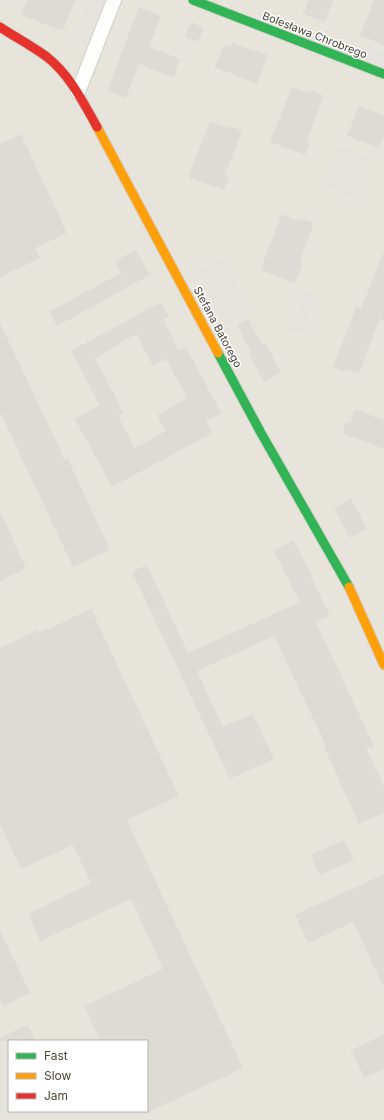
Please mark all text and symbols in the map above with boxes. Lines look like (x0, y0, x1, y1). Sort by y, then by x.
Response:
street label: Bolesława Chrobrego (261, 9, 370, 62)
street label: Stefana Batorego (191, 284, 245, 370)
legend (8, 1040, 148, 1112)
text: Fast (44, 1048, 68, 1063)
text: Slow (44, 1068, 72, 1083)
text: Jam (44, 1088, 68, 1103)

